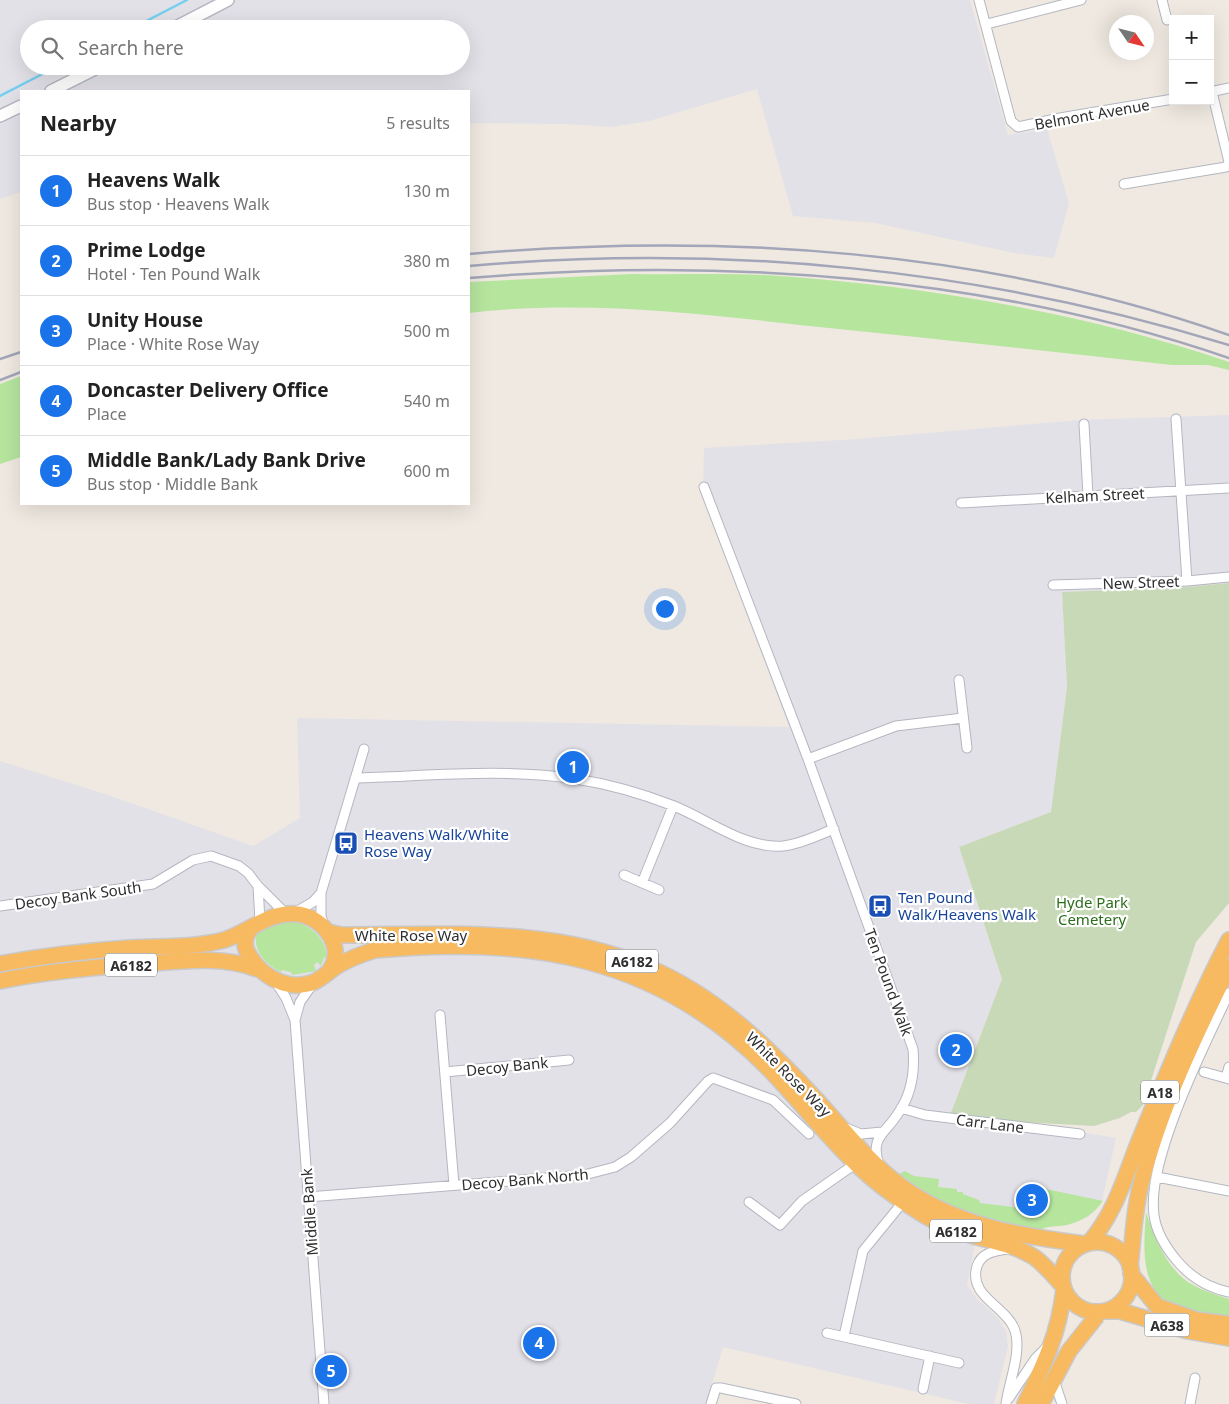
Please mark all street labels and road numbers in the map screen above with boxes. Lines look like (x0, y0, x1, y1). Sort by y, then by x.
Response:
street label: Belmont Avenue (1033, 94, 1151, 134)
street label: Kelham Street (1045, 482, 1146, 508)
street label: New Street (1102, 571, 1180, 593)
street label: Decoy Bank South (13, 876, 143, 914)
street label: White Rose Way (355, 925, 468, 945)
street label: Ten Pound Walk (860, 926, 918, 1038)
road number: A6182 (606, 949, 658, 972)
road number: A6182 (105, 954, 157, 976)
street label: White Rose Way (742, 1027, 836, 1121)
street label: Decoy Bank (465, 1052, 549, 1080)
road number: A18 (1141, 1080, 1179, 1104)
street label: Carr Lane (955, 1109, 1025, 1137)
street label: Decoy Bank North (461, 1163, 589, 1195)
street label: Middle Bank (296, 1168, 322, 1256)
road number: A6182 (930, 1220, 982, 1242)
road number: A638 (1144, 1314, 1190, 1336)

